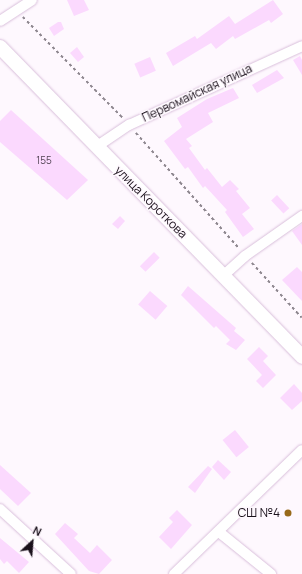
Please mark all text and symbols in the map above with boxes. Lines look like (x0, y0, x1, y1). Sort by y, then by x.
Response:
street label: Первомайская улица (140, 61, 254, 125)
house number: 155 (36, 155, 52, 167)
street label: улица Короткова (112, 163, 190, 241)
place label: СШ №4 (238, 506, 280, 520)
marker: СШ №4 (283, 508, 293, 518)
north arrow (12, 522, 52, 562)
text: N (31, 522, 44, 539)

